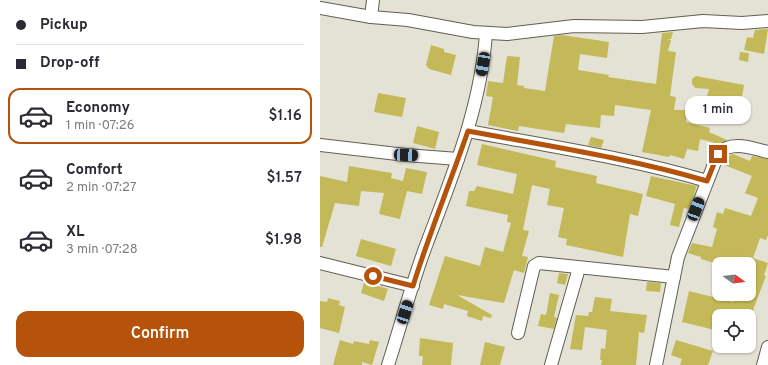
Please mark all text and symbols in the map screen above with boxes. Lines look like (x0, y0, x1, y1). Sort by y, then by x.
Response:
text: Pickup (40, 16, 88, 35)
car (475, 51, 491, 77)
text: Drop-off (40, 54, 100, 73)
callout: 1 min (685, 96, 751, 124)
icon: car (18, 98, 54, 134)
text: Economy (66, 99, 130, 118)
text: 1 min (703, 102, 733, 118)
text: $1.16 (269, 107, 302, 126)
text: 1 min · 07:26 (66, 118, 135, 134)
route end (709, 145, 727, 163)
car (394, 149, 418, 161)
icon: car (18, 160, 54, 196)
text: Comfort (66, 161, 123, 180)
text: $1.57 (266, 169, 302, 188)
text: 2 min · 07:27 (66, 180, 137, 196)
car (686, 196, 706, 222)
icon: car (18, 222, 54, 258)
text: XL (66, 223, 84, 242)
text: $1.98 (265, 231, 302, 250)
text: 3 min · 07:28 (66, 242, 138, 258)
north arrow (712, 257, 756, 301)
map controls (712, 257, 756, 353)
route start (364, 267, 382, 285)
car (396, 299, 414, 325)
button: locate (712, 309, 756, 353)
button: Confirm (16, 311, 304, 357)

